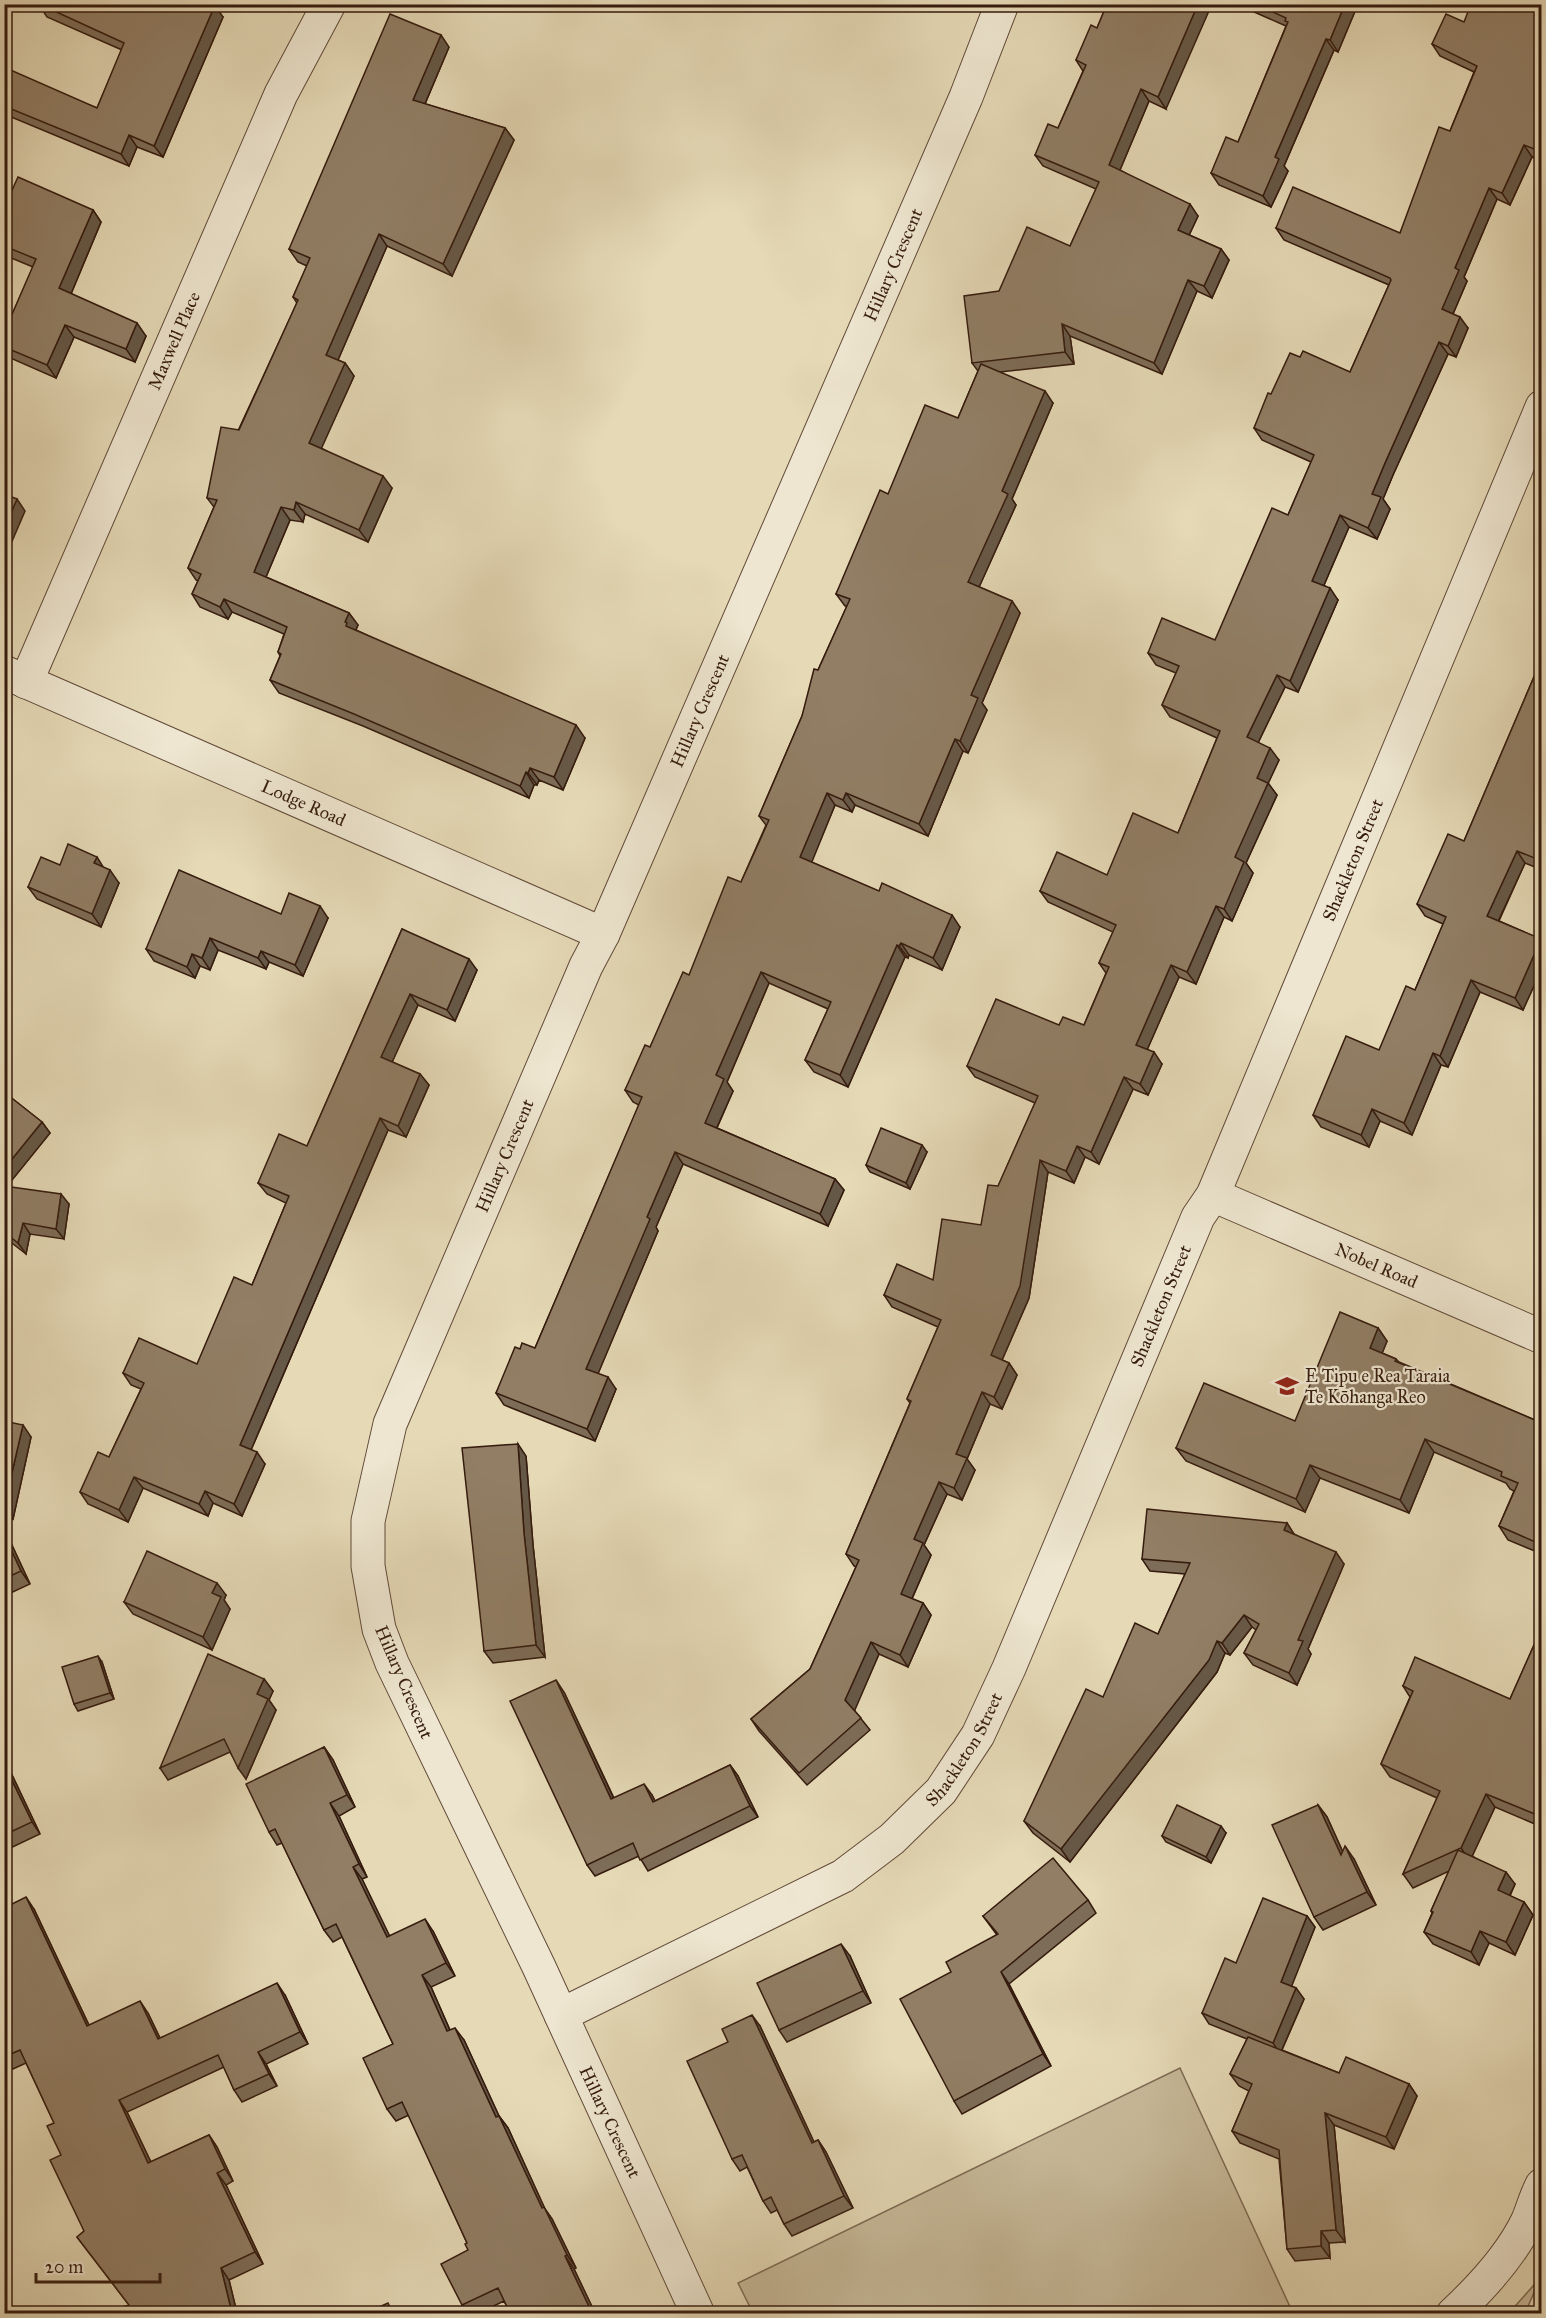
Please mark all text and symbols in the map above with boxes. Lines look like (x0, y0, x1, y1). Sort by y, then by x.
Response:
street label: Hillary Crescent (859, 204, 928, 325)
street label: Maxwell Place (143, 288, 205, 393)
street label: Hillary Crescent (666, 650, 734, 771)
street label: Lodge Road (258, 775, 349, 831)
street label: Shackleton Street (1318, 795, 1388, 924)
street label: Hillary Crescent (471, 1095, 539, 1216)
street label: Nobel Road (1332, 1238, 1421, 1293)
street label: Shackleton Street (1125, 1241, 1196, 1370)
place label: E Tipu e Rea Taraia Te Kōhanga Reo (1305, 1365, 1451, 1409)
school or university icon: E Tipu e Rea Taraia Te Kōhanga Reo (1274, 1373, 1300, 1399)
street label: Hillary Crescent (370, 1622, 438, 1743)
street label: Shackleton Street (921, 1688, 1007, 1811)
street label: Hillary Crescent (574, 2063, 646, 2182)
scale bar (36, 2246, 160, 2284)
text: 20 m (45, 2256, 83, 2278)

